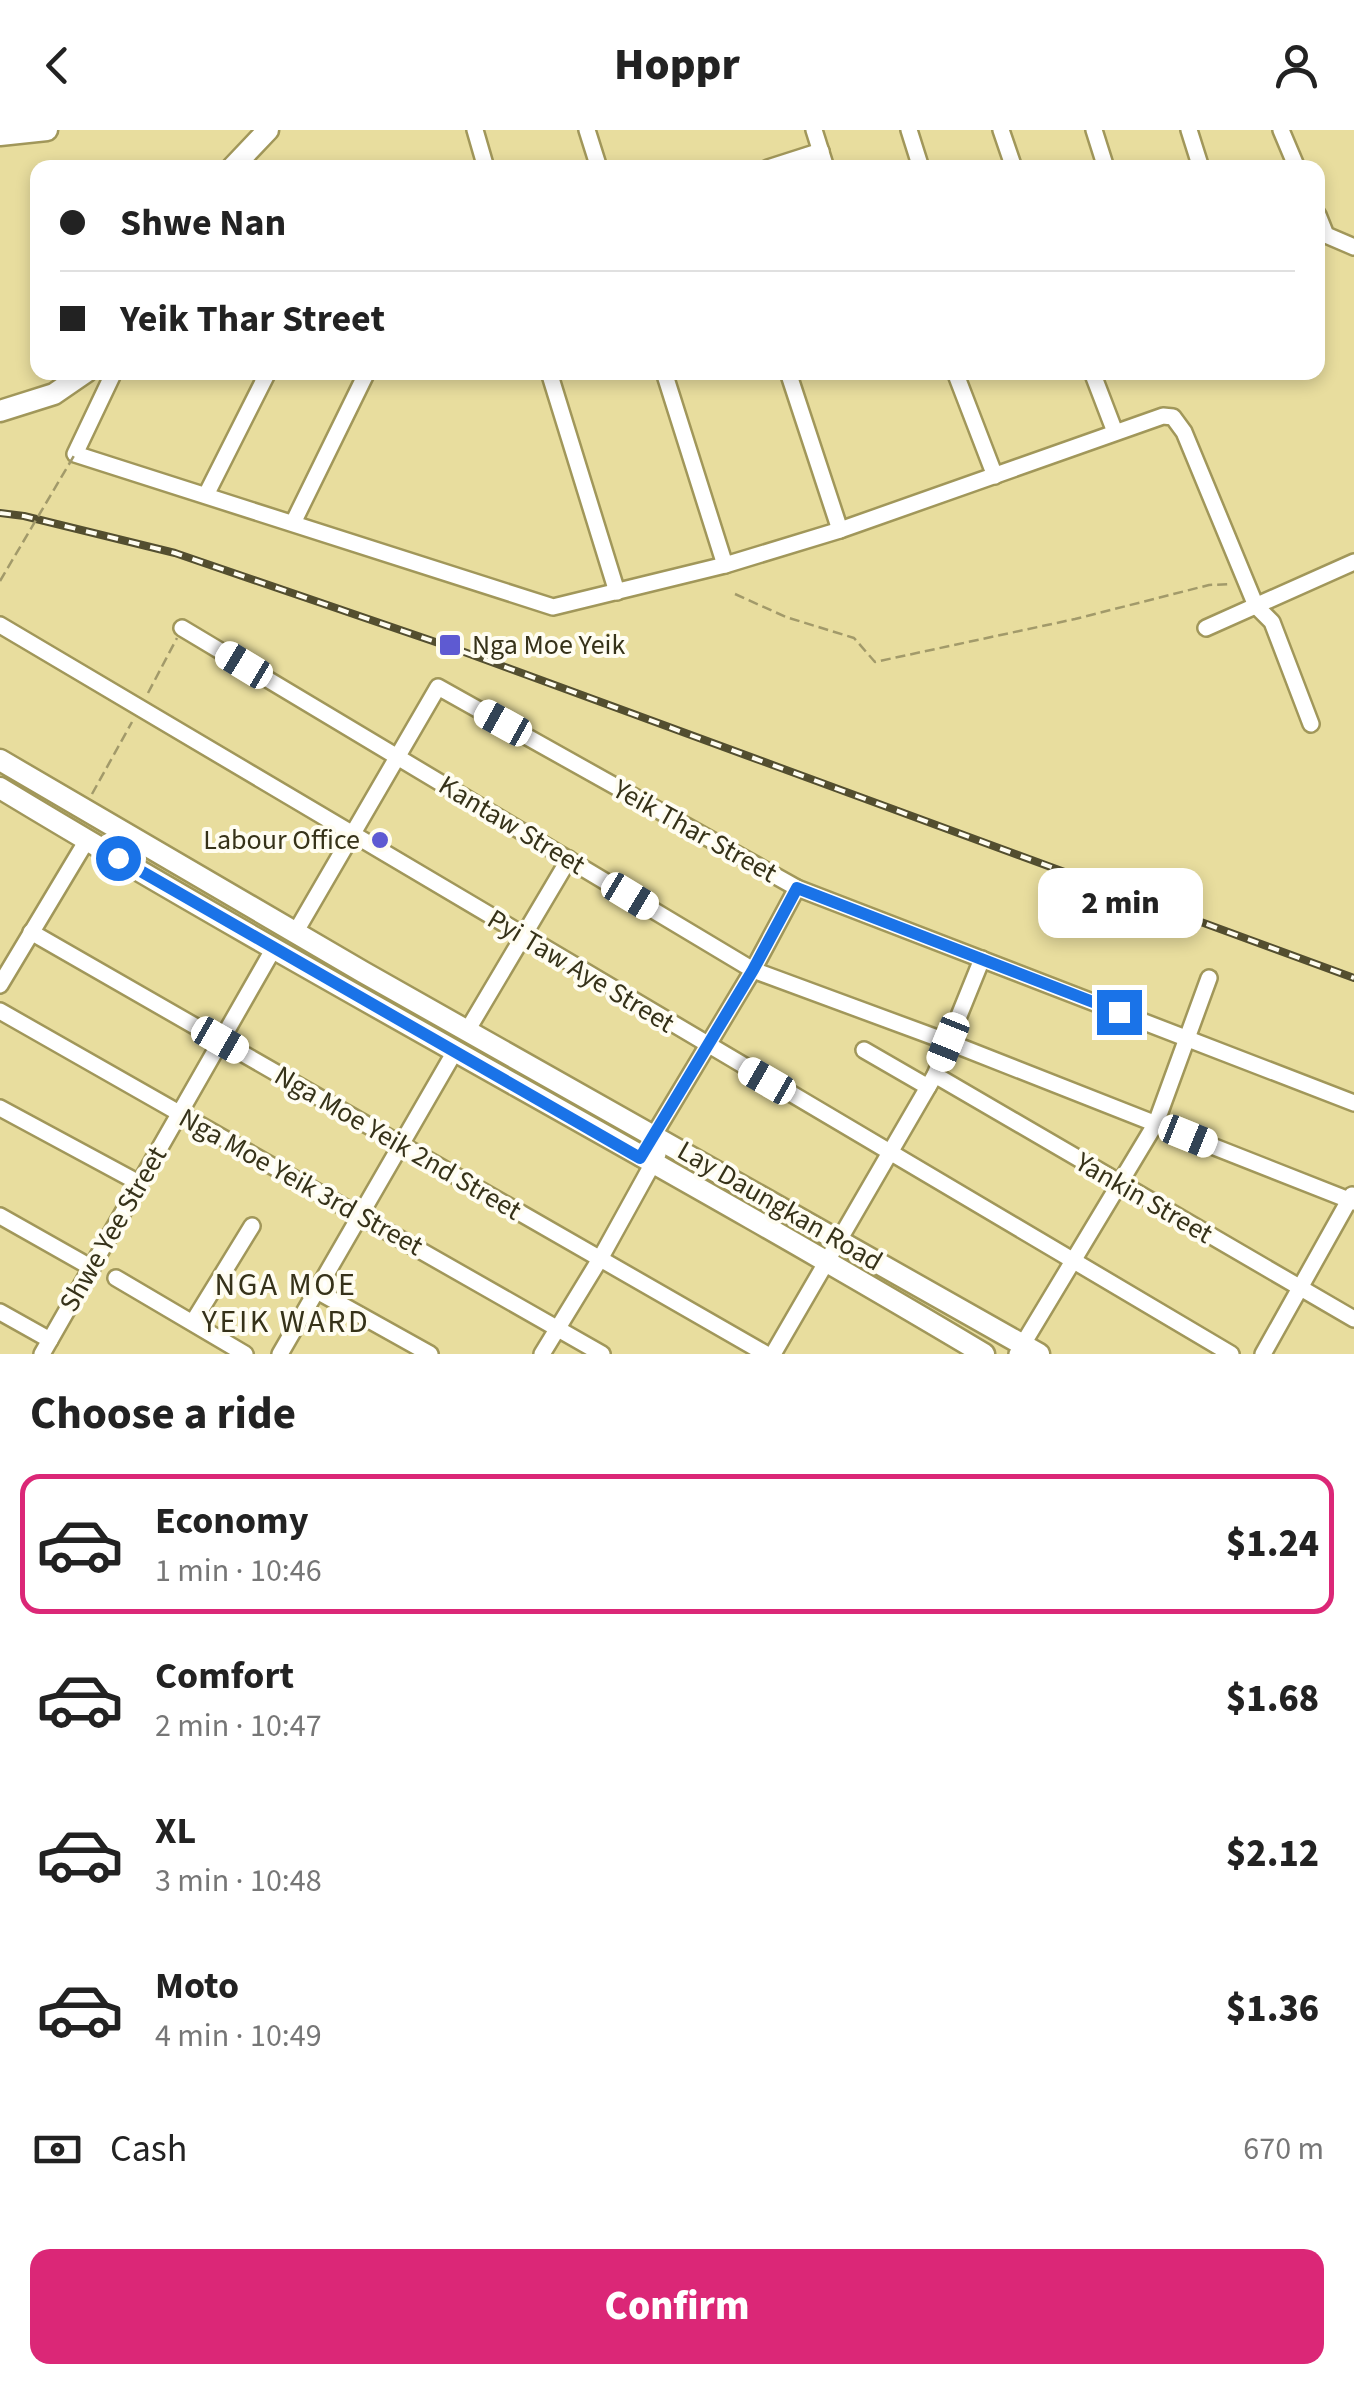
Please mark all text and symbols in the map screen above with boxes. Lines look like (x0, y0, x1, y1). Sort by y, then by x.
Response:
text: Hoppr (614, 33, 740, 97)
icon: back (30, 38, 85, 93)
icon: person (1269, 38, 1324, 93)
text: Shwe Nan (120, 196, 286, 250)
text: Yeik Thar Street (120, 292, 385, 346)
place label: Nga Moe Yeik (472, 625, 625, 665)
marker: Nga Moe Yeik (437, 632, 463, 658)
car (211, 637, 277, 693)
car (469, 695, 537, 751)
street label: Kantaw Street (431, 765, 593, 885)
street label: Yeik Thar Street (605, 769, 785, 893)
place label: Labour Office (203, 820, 360, 860)
marker: Labour Office (369, 829, 391, 851)
route start (96, 836, 141, 881)
callout: 2 min (1036, 867, 1202, 937)
car (597, 868, 663, 924)
text: 2 min (1081, 880, 1160, 926)
street label: Pyi Taw Aye Street (480, 899, 683, 1043)
route end (1097, 990, 1142, 1035)
car (923, 1009, 973, 1075)
car (187, 1012, 253, 1068)
car (734, 1053, 800, 1109)
street label: Nga Moe Yeik 2nd Street (267, 1056, 529, 1230)
street label: Nga Moe Yeik 3rd Street (172, 1098, 431, 1266)
car (1155, 1111, 1221, 1161)
street label: Lay Daungkan Road (670, 1131, 890, 1281)
street label: Shwe Yee Street (49, 1138, 177, 1319)
street label: Yankin Street (1067, 1142, 1221, 1254)
district label: NGA MOE YEIK WARD (201, 1262, 370, 1345)
text: Choose a ride (30, 1382, 296, 1446)
text: Economy (155, 1494, 308, 1548)
icon: car (35, 1499, 125, 1589)
text: $1.24 (1226, 1517, 1319, 1571)
text: 1 min · 10:46 (155, 1548, 322, 1594)
text: Comfort (155, 1649, 294, 1703)
icon: car (35, 1654, 125, 1744)
text: $1.68 (1226, 1672, 1319, 1726)
text: 2 min · 10:47 (155, 1703, 322, 1749)
text: XL (155, 1804, 196, 1858)
icon: car (35, 1809, 125, 1899)
text: $2.12 (1226, 1827, 1319, 1881)
text: 3 min · 10:48 (155, 1858, 322, 1904)
text: Moto (155, 1959, 239, 2013)
icon: car (35, 1964, 125, 2054)
text: $1.36 (1226, 1982, 1319, 2036)
text: 4 min · 10:49 (155, 2013, 322, 2059)
icon: cash (30, 2122, 85, 2177)
text: Cash (110, 2122, 187, 2176)
text: 670 m (1243, 2126, 1324, 2172)
button: Confirm (30, 2249, 1324, 2364)

